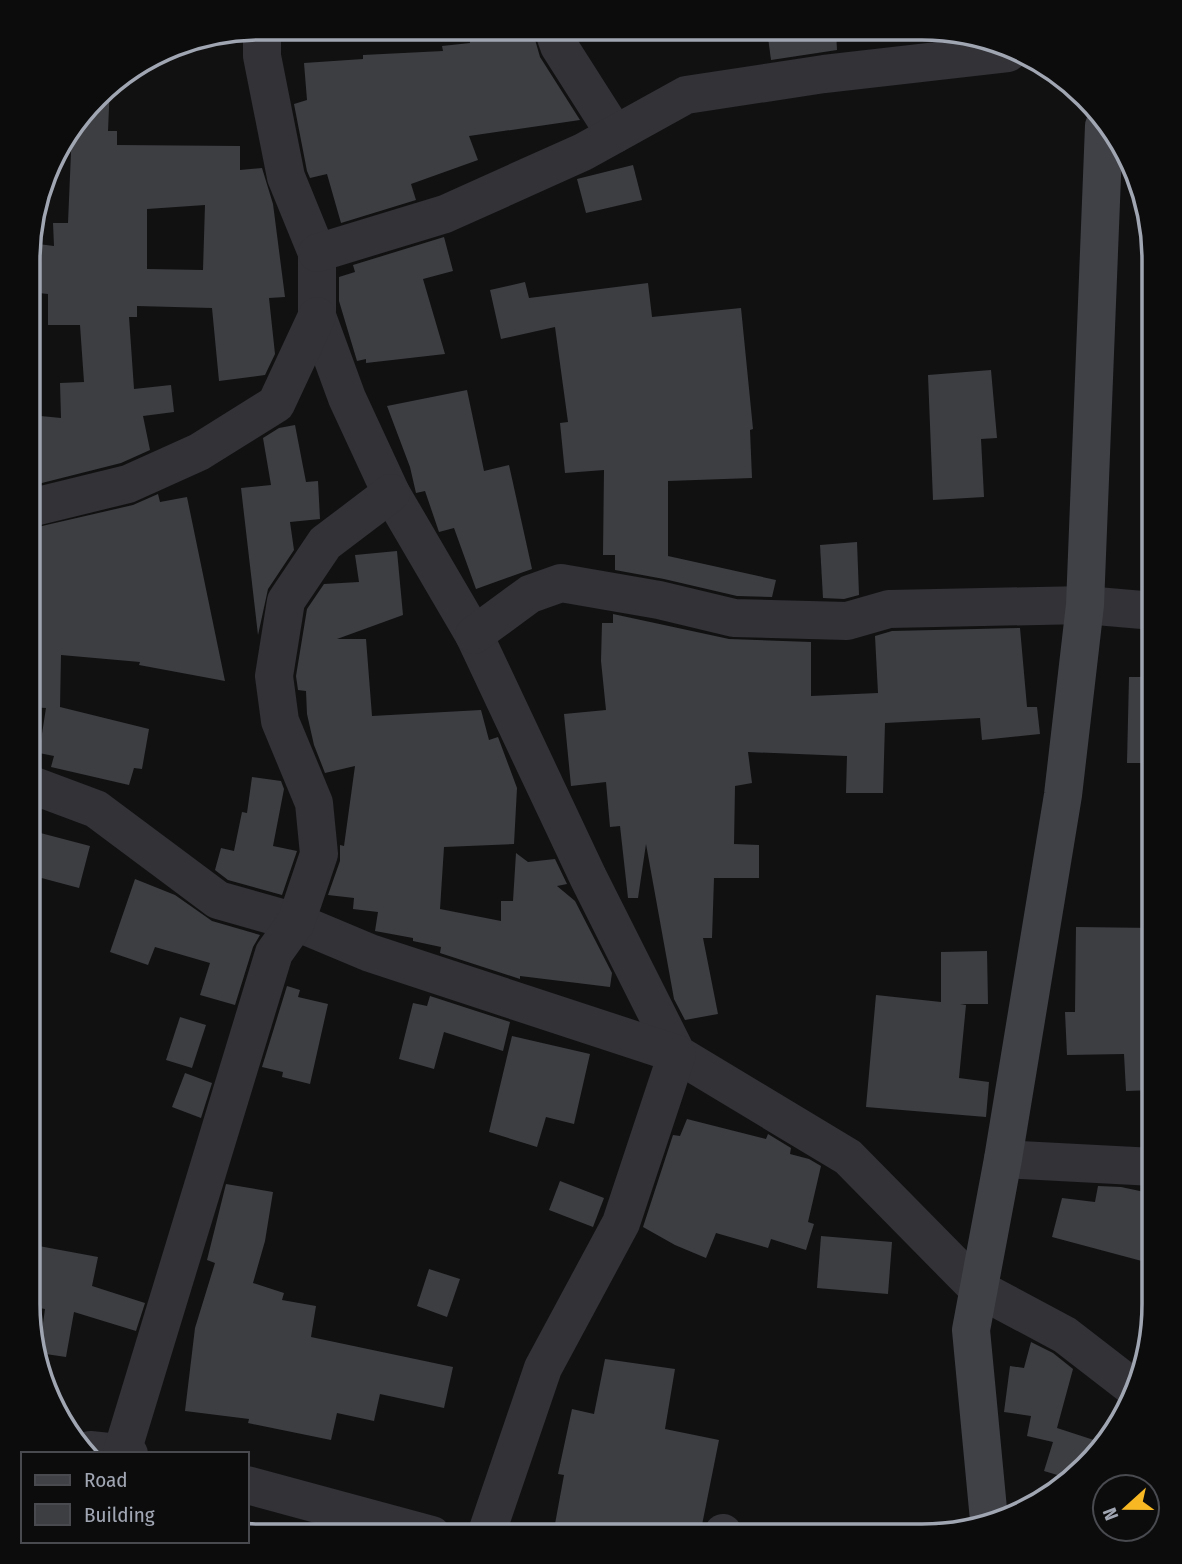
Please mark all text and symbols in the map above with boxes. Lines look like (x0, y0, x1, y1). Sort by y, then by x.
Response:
legend (21, 1452, 248, 1543)
text: Road (84, 1467, 128, 1493)
north arrow (1091, 1473, 1161, 1543)
text: Building (84, 1502, 155, 1528)
text: N (1098, 1504, 1123, 1523)

